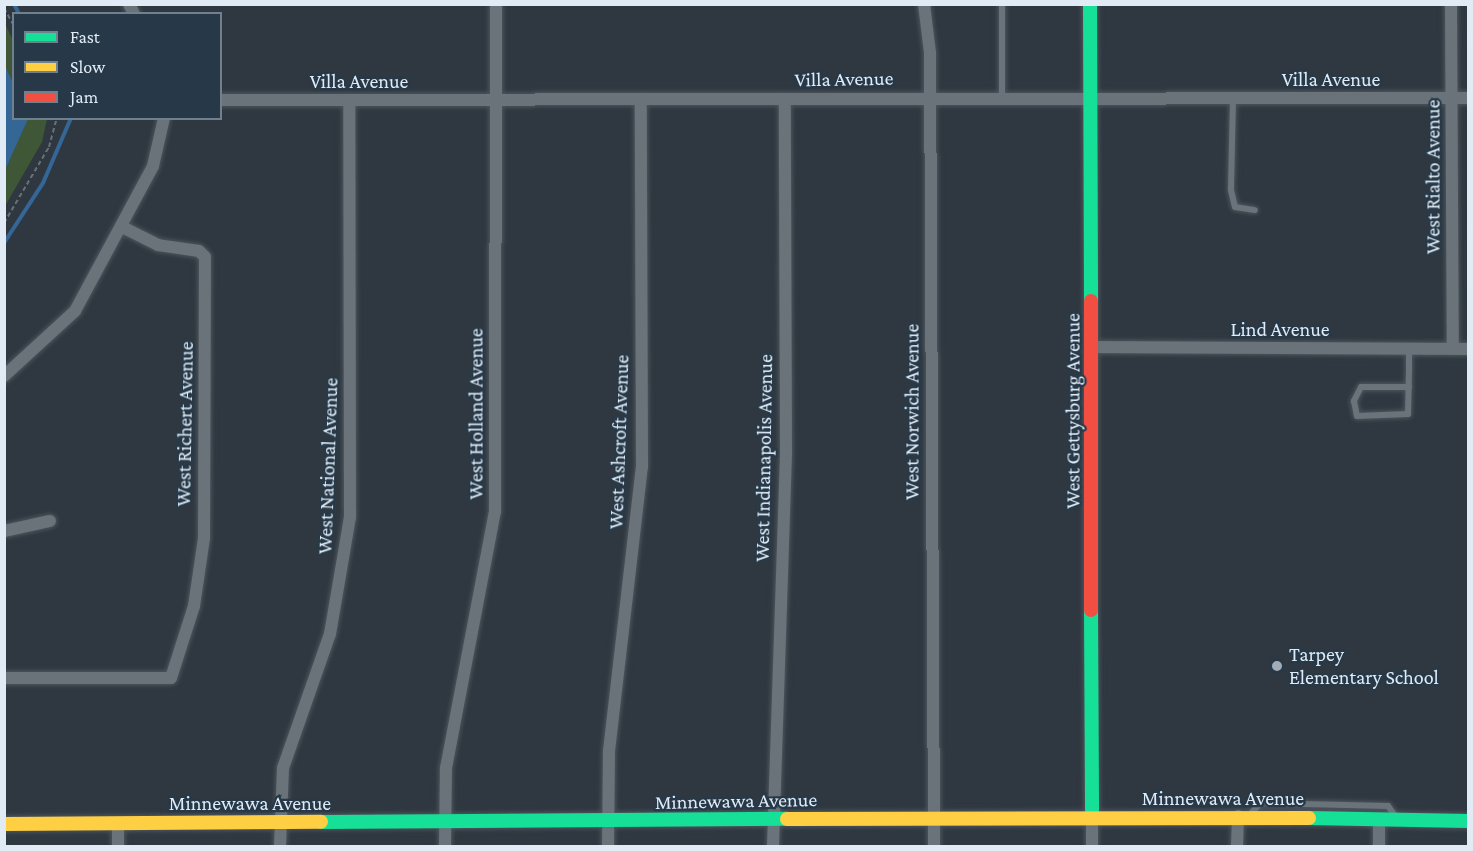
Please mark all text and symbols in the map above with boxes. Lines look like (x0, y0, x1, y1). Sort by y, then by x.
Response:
legend (12, 12, 222, 120)
text: Fast (70, 27, 100, 47)
text: Slow (70, 57, 105, 77)
street label: Villa Avenue (794, 66, 894, 92)
street label: Villa Avenue (1282, 67, 1380, 91)
street label: Villa Avenue (310, 69, 408, 93)
text: Jam (70, 87, 98, 107)
street label: West Rialto Avenue (1421, 100, 1445, 254)
street label: West Gettysburg Avenue (1061, 313, 1085, 509)
street label: Lind Avenue (1230, 317, 1330, 341)
street label: West Norwich Avenue (900, 324, 924, 500)
street label: West Holland Avenue (464, 328, 488, 500)
street label: West Richert Avenue (172, 341, 198, 507)
street label: West Ashcroft Avenue (604, 354, 634, 530)
street label: West Indianapolis Avenue (750, 354, 778, 562)
street label: West National Avenue (313, 377, 343, 555)
place label: Tarpey Elementary School (1289, 642, 1439, 689)
marker: Tarpey Elementary School (1270, 659, 1284, 673)
street label: Minnewawa Avenue (1142, 786, 1304, 810)
street label: Minnewawa Avenue (655, 788, 817, 814)
street label: Minnewawa Avenue (169, 791, 331, 815)

